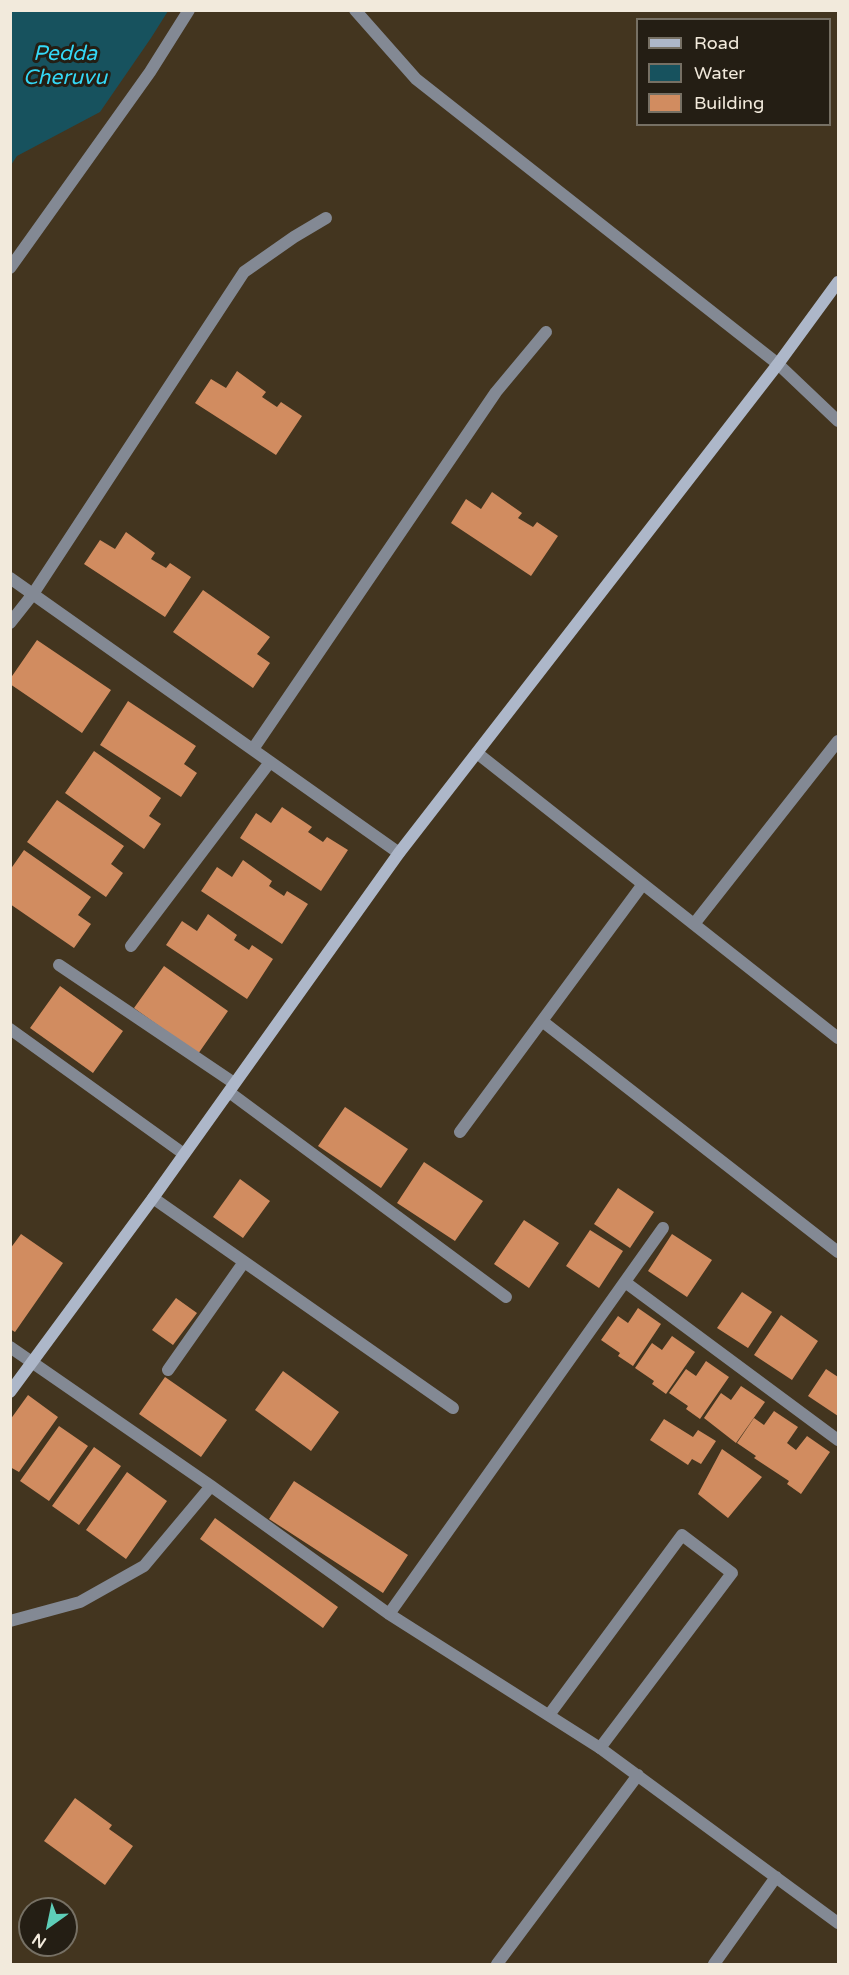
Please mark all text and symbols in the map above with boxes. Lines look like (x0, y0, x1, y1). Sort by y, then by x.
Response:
legend (636, 18, 831, 126)
text: Road (694, 32, 739, 54)
water label: Pedda Cheruvu (23, 41, 107, 91)
text: Water (694, 62, 745, 84)
text: Building (694, 92, 764, 114)
north arrow (18, 1897, 78, 1957)
text: N (28, 1929, 50, 1952)

